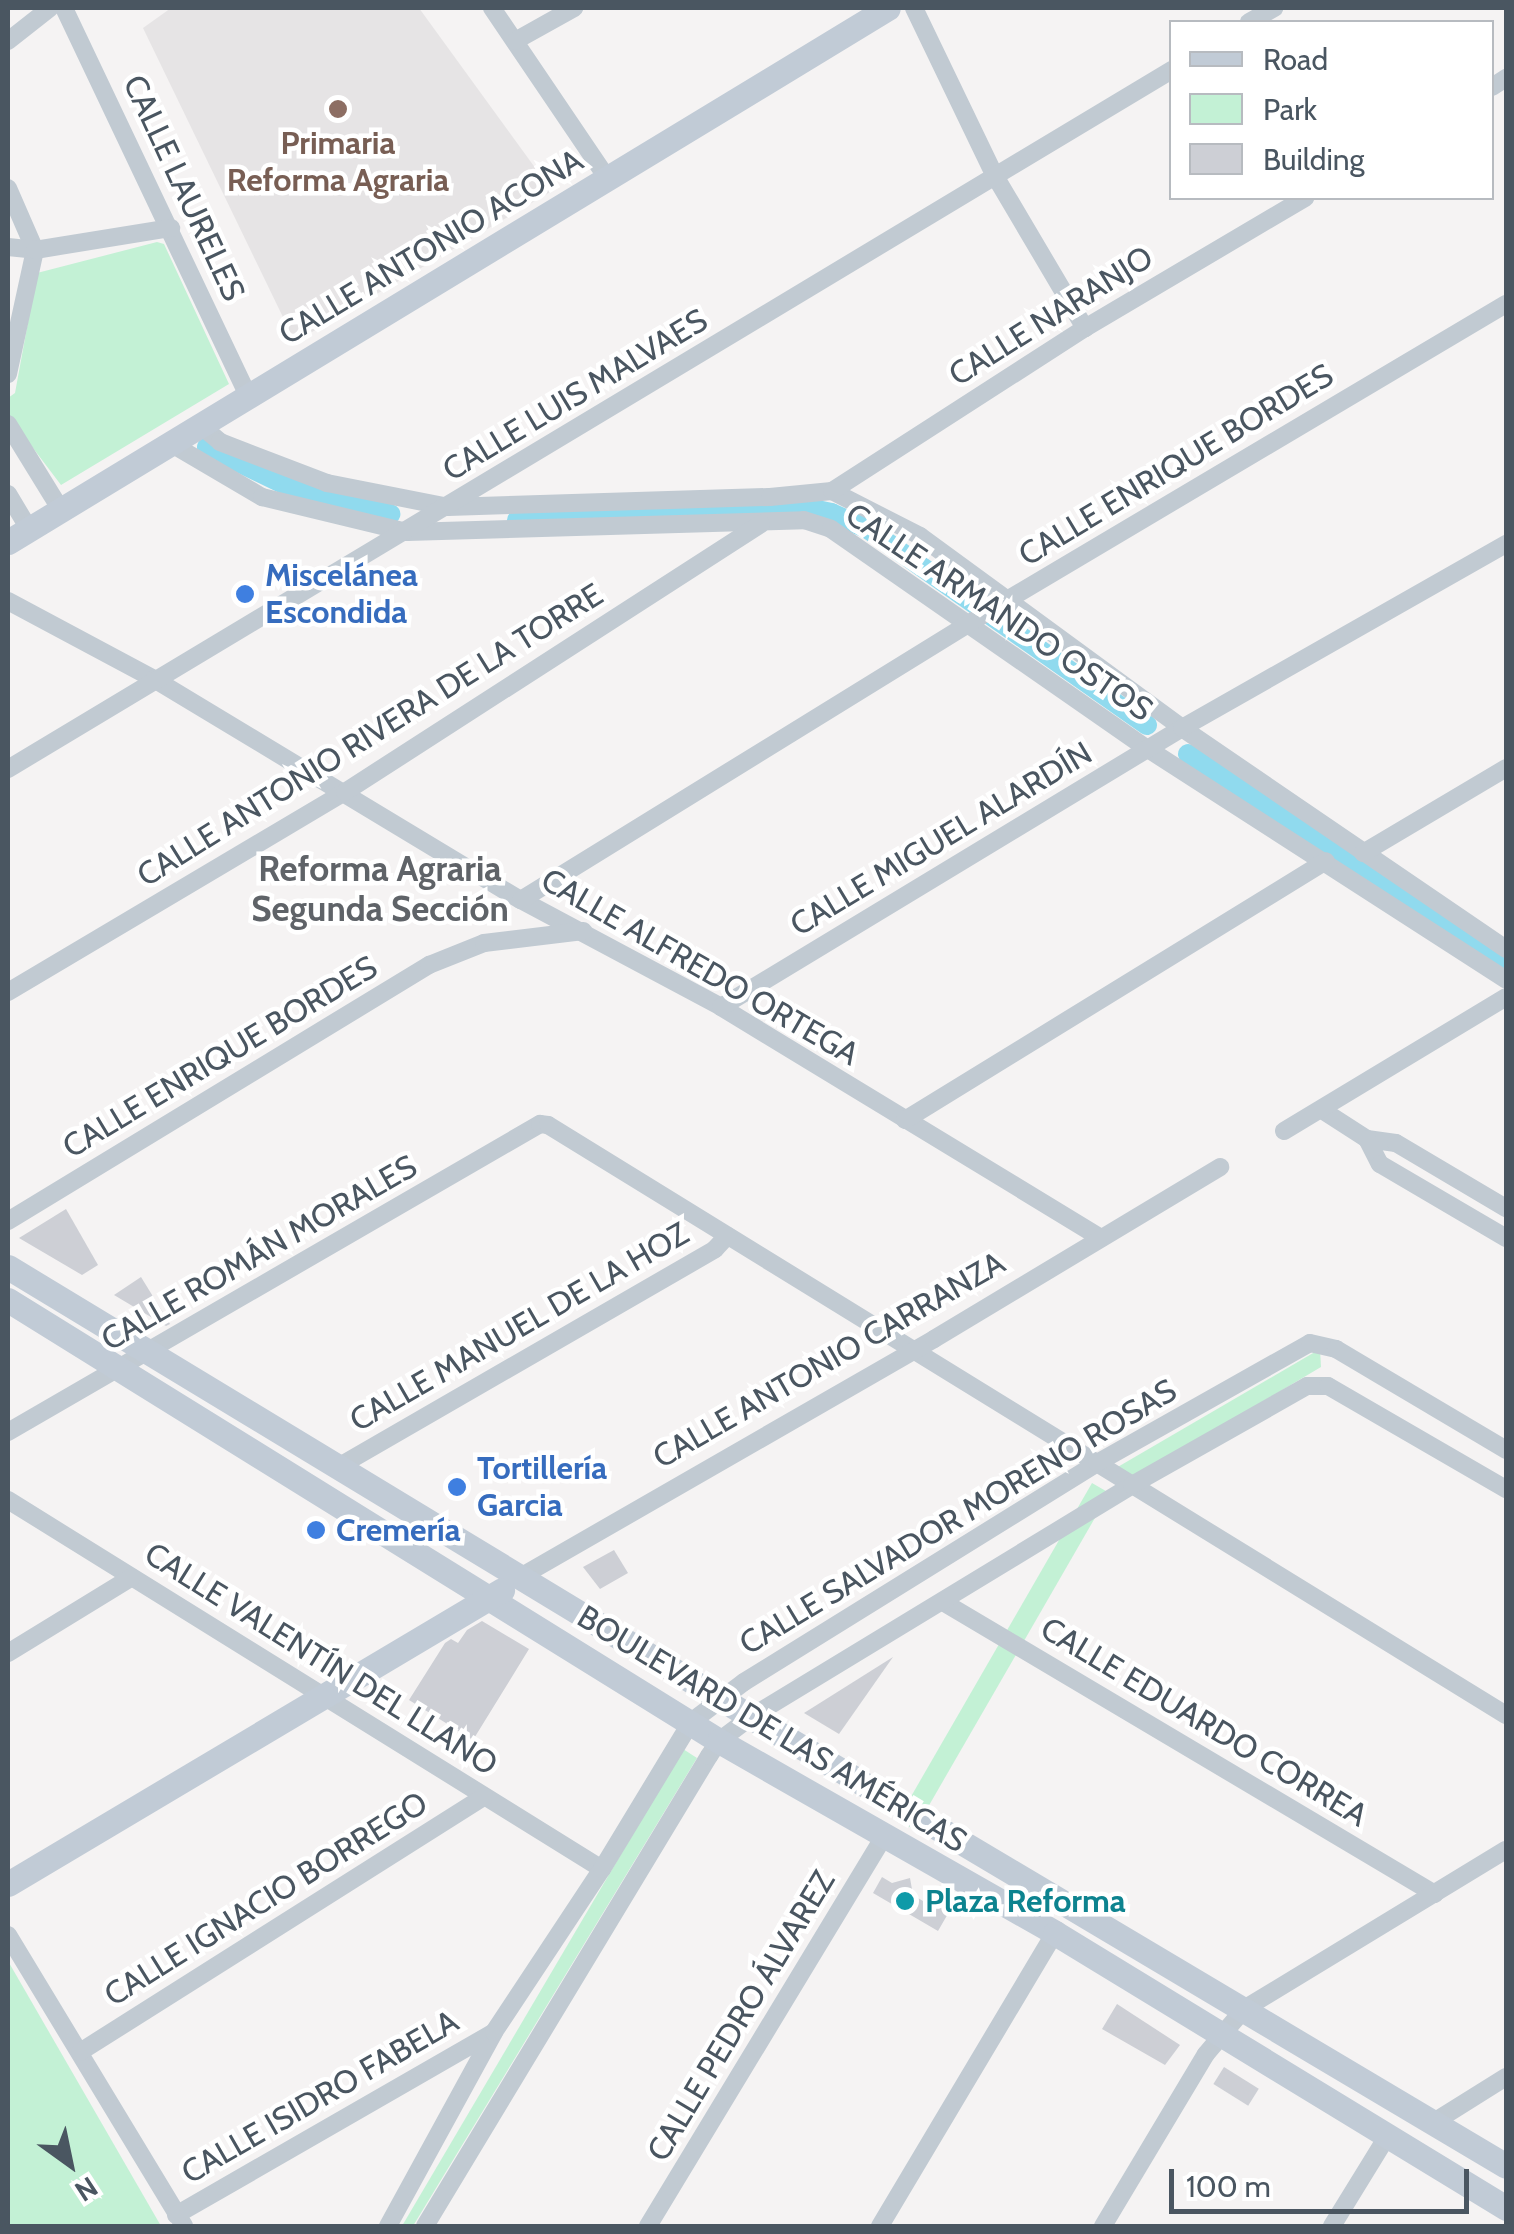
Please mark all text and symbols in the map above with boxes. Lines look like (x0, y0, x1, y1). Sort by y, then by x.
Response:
legend (1169, 20, 1494, 200)
text: Road (1263, 41, 1328, 78)
street label: CALLE LAURELES (115, 69, 253, 307)
text: Park (1263, 91, 1317, 128)
marker: Primaria Reforma Agraria (327, 98, 349, 120)
place label: Primaria Reforma Agraria (227, 125, 449, 200)
street label: CALLE ANTONIO ACONA (272, 141, 590, 353)
text: Building (1263, 141, 1365, 178)
street label: CALLE NARANJO (942, 238, 1160, 394)
street label: CALLE LUIS MALVAES (436, 301, 714, 489)
street label: CALLE ENRIQUE BORDES (1012, 356, 1340, 574)
street label: CALLE ARMANDO OSTOS (838, 495, 1160, 729)
place label: Miscelánea Escondida (265, 557, 418, 632)
street label: CALLE ANTONIO RIVERA DE LA TORRE (130, 575, 610, 895)
marker: Miscelánea Escondida (234, 583, 256, 605)
street label: CALLE MIGUEL ALARDÍN (783, 734, 1099, 944)
district label: Reforma Agraria Segunda Sección (251, 848, 509, 930)
street label: CALLE ALFREDO ORTEGA (534, 860, 866, 1074)
street label: CALLE ENRIQUE BORDES (56, 948, 384, 1166)
street label: CALLE ROMÁN MORALES (95, 1147, 423, 1359)
street label: CALLE MANUEL DE LA HOZ (343, 1214, 695, 1440)
street label: CALLE ANTONIO CARRANZA (646, 1243, 1012, 1477)
street label: CALLE SALVADOR MORENO ROSAS (733, 1371, 1183, 1663)
place label: Tortillería Garcia (477, 1450, 607, 1525)
marker: Tortillería Garcia (446, 1476, 468, 1498)
place label: Cremería (336, 1511, 461, 1549)
marker: Cremería (305, 1519, 327, 1541)
street label: CALLE VALENTÍN DEL LLANO (138, 1534, 504, 1784)
street label: BOULEVARD DE LAS AMÉRICAS (571, 1597, 973, 1861)
street label: CALLE EDUARDO CORREA (1034, 1609, 1374, 1835)
street label: CALLE IGNACIO BORREGO (97, 1784, 435, 2014)
street label: CALLE PEDRO ÁLVAREZ (639, 1864, 843, 2168)
place label: Plaza Reforma (925, 1882, 1126, 1920)
marker: Plaza Reforma (894, 1890, 916, 1912)
street label: CALLE ISIDRO FABELA (175, 2002, 465, 2192)
north arrow (20, 2114, 120, 2214)
scale bar (1174, 2149, 1474, 2211)
text: 100 m (1186, 2168, 1271, 2205)
text: N (69, 2170, 104, 2209)

